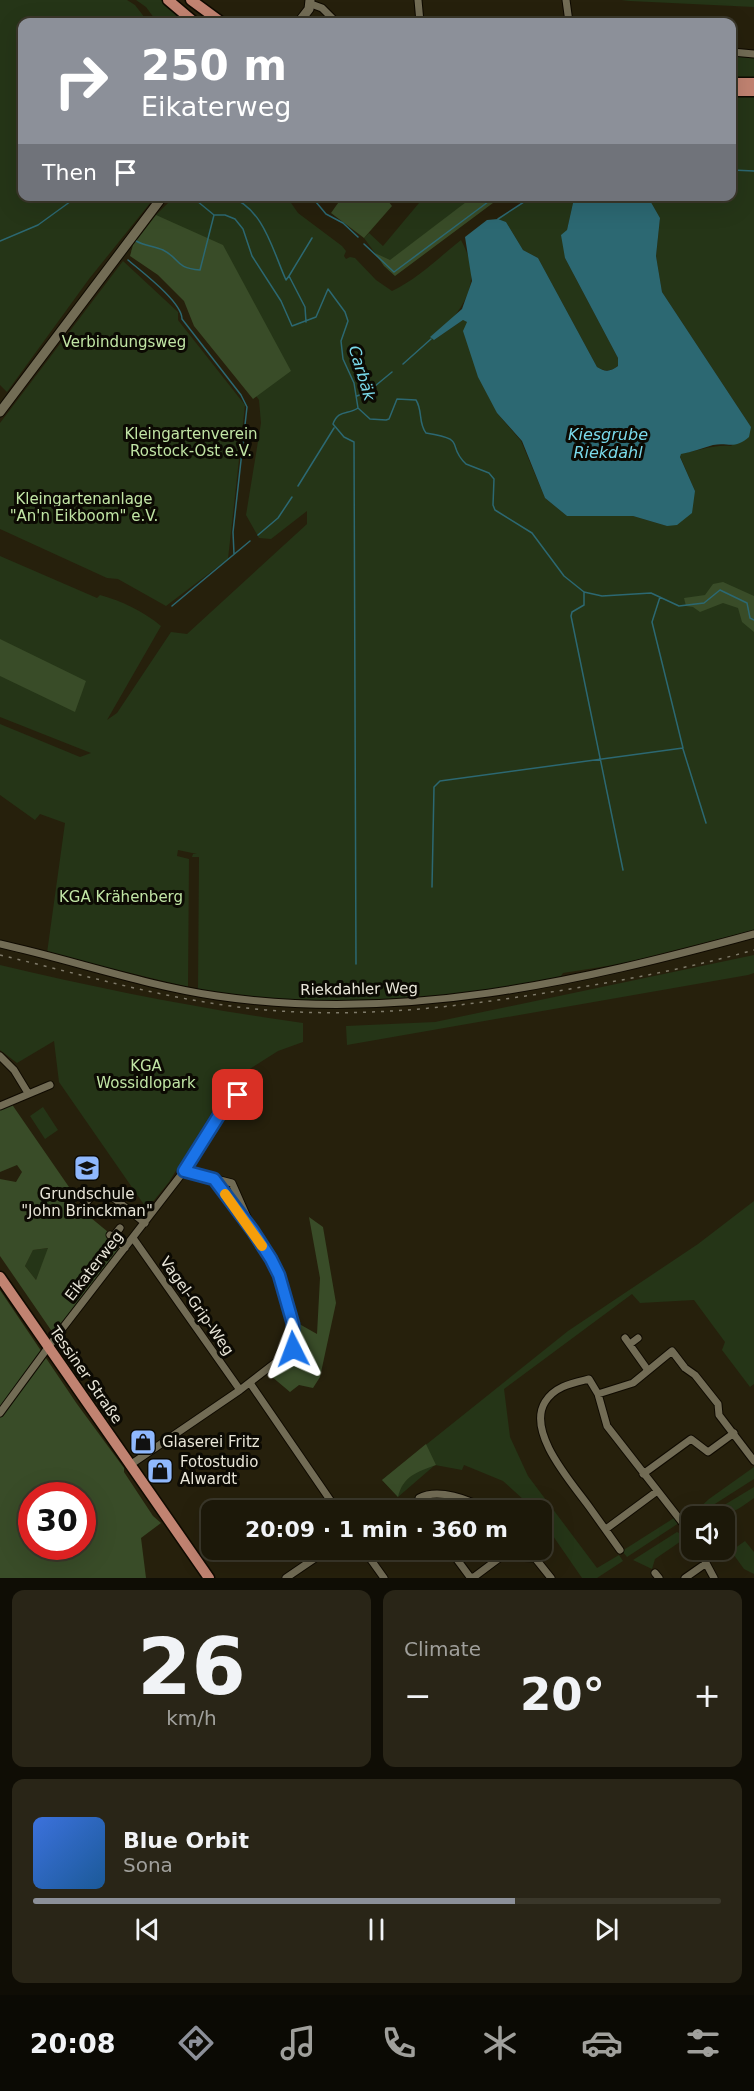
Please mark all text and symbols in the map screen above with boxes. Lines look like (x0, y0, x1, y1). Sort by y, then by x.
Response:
text: 250 m (141, 41, 287, 90)
icon: right (42, 42, 120, 120)
text: Eikaterweg (141, 91, 291, 122)
icon: arrive (109, 156, 142, 189)
text: Then (42, 160, 97, 185)
park label: Verbindungsweg (62, 333, 186, 351)
water label: Carbäk (345, 343, 380, 404)
park label: Kleingartenverein Rostock-Ost e.V. (124, 425, 258, 460)
water label: Kiesgrube Riekdahl (568, 425, 648, 462)
park label: Kleingartenanlage "An'n Eikboom" e.V. (10, 490, 158, 525)
park label: KGA Krähenberg (59, 888, 183, 906)
street label: Riekdahler Weg (300, 979, 418, 999)
park label: KGA Wossidlopark (96, 1057, 196, 1092)
pin (212, 1069, 263, 1120)
icon: arrive (221, 1078, 254, 1111)
school or university icon: Grundschule "John Brinckman" (72, 1153, 102, 1183)
place label: Grundschule "John Brinckman" (21, 1185, 153, 1220)
street label: Eikaterweg (61, 1228, 127, 1304)
street label: Vagel-Grip-Weg (156, 1253, 238, 1359)
position arrow (261, 1317, 325, 1381)
street label: Tessiner Straße (45, 1322, 126, 1427)
shop icon: Glaserei Fritz (128, 1427, 158, 1457)
place label: Glaserei Fritz (162, 1433, 260, 1451)
place label: Fotostudio Alwardt (180, 1453, 258, 1488)
shop icon: Fotostudio Alwardt (145, 1456, 175, 1486)
speed limit sign: 30 (18, 1482, 96, 1560)
map controls (681, 1506, 735, 1560)
button: sound (681, 1506, 735, 1560)
text: 20:09 · 1 min · 360 m (245, 1517, 508, 1542)
text: 26 (137, 1622, 246, 1712)
text: Climate (404, 1637, 481, 1661)
text: 20° (520, 1668, 605, 1721)
text: − (404, 1676, 432, 1715)
text: + (693, 1676, 721, 1715)
text: km/h (166, 1706, 217, 1730)
text: Blue Orbit (123, 1828, 249, 1853)
text: Sona (123, 1853, 173, 1877)
icon: previous (131, 1913, 164, 1946)
icon: pause (360, 1913, 393, 1946)
icon: next (590, 1913, 623, 1946)
icon: directions (175, 2022, 217, 2064)
icon: music (277, 2022, 319, 2064)
icon: phone (378, 2022, 420, 2064)
icon: climate (479, 2022, 521, 2064)
icon: car (581, 2022, 623, 2064)
icon: filters (682, 2022, 724, 2064)
text: 20:08 (30, 2028, 116, 2059)

